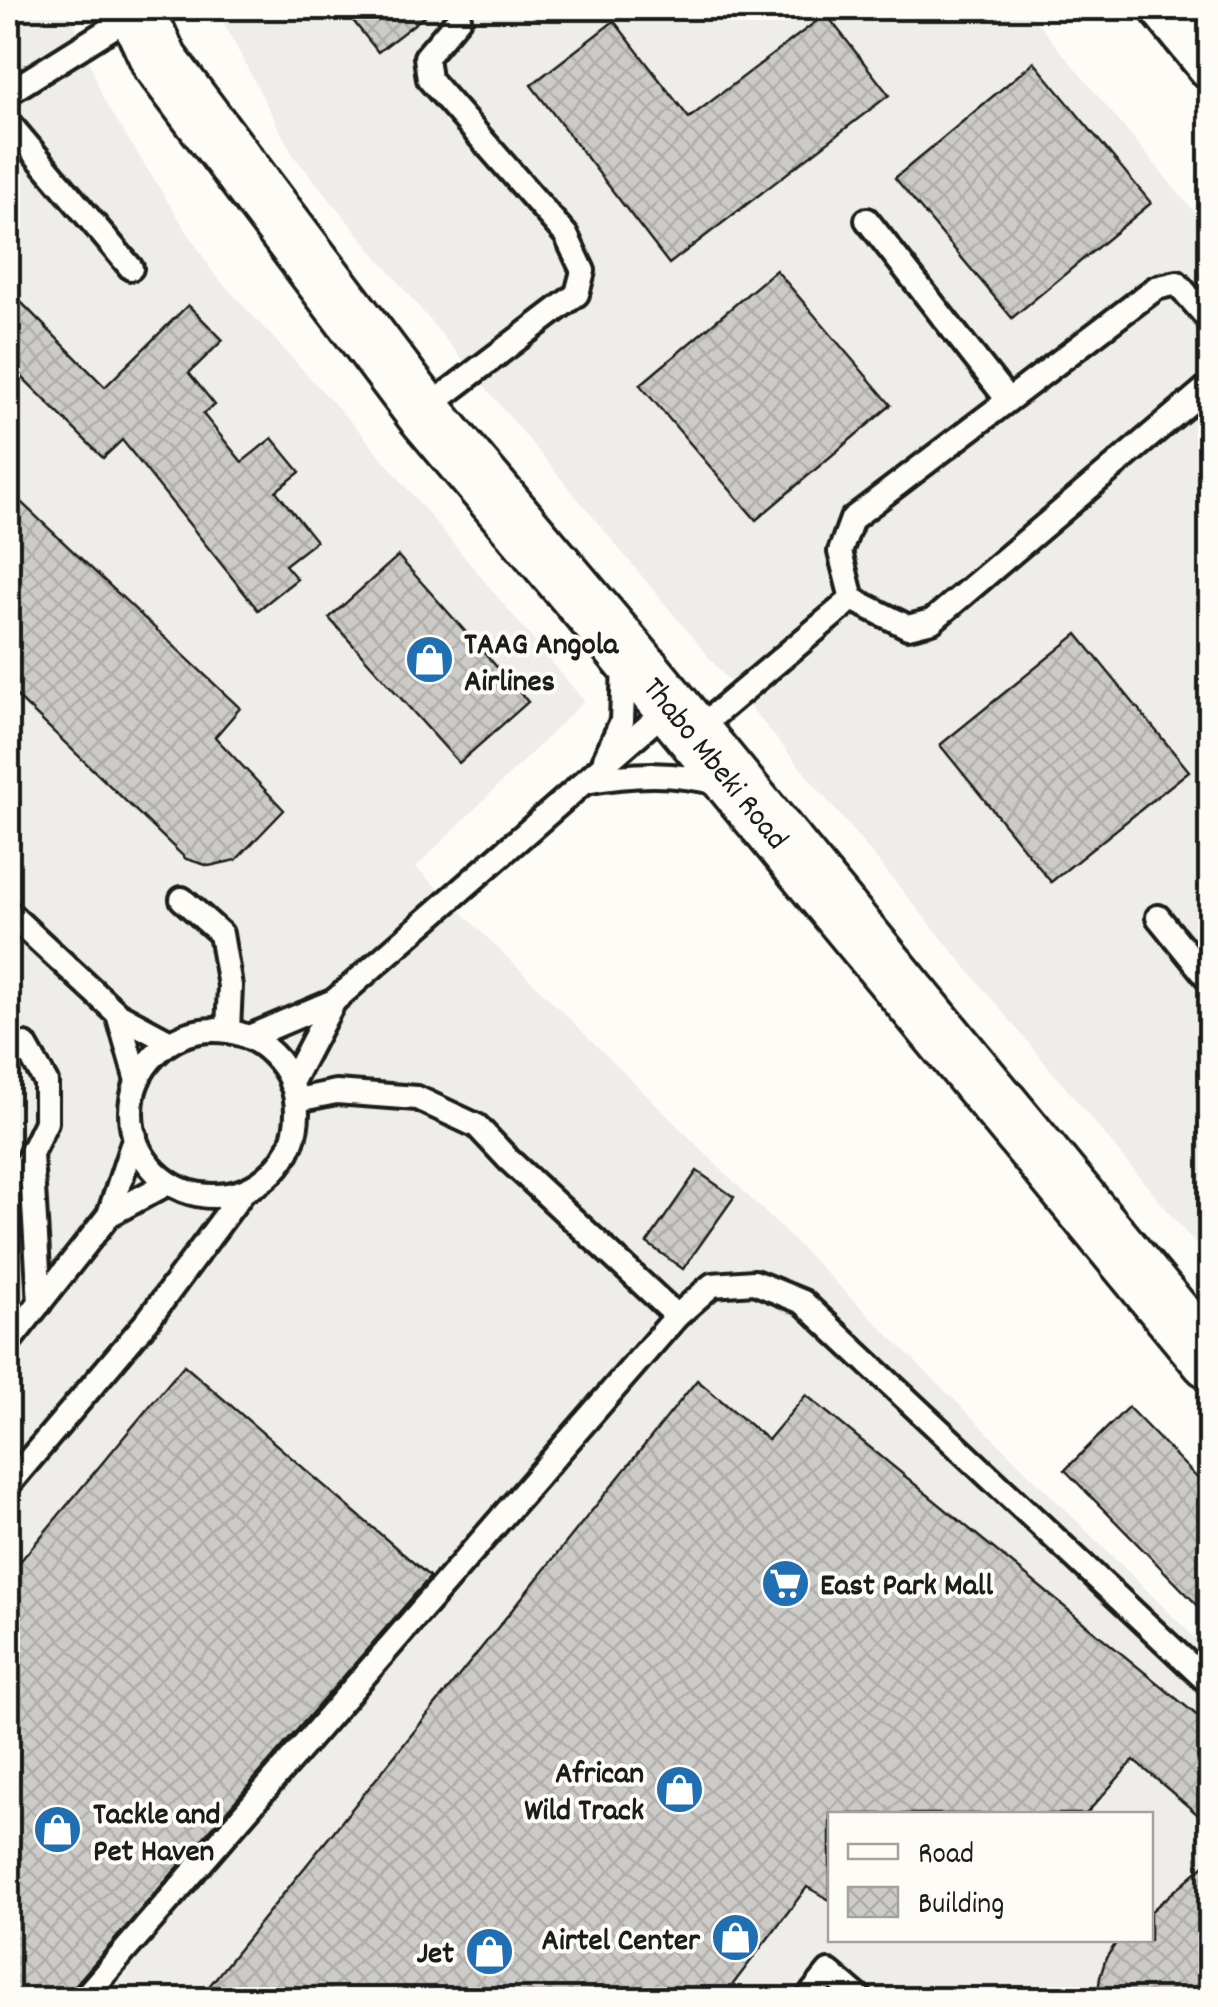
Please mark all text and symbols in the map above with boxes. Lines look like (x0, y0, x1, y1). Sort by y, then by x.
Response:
place label: TAAG Angola Airlines (464, 624, 619, 707)
shop icon: TAAG Angola Airlines (403, 634, 455, 686)
street label: Thabo Mbeki Road (629, 669, 797, 862)
supermarket icon: East Park Mall (759, 1557, 811, 1609)
place label: East Park Mall (820, 1565, 993, 1611)
place label: African Wild Track (524, 1753, 644, 1836)
shop icon: African Wild Track (653, 1763, 705, 1815)
place label: Tackle and Pet Haven (93, 1794, 221, 1877)
shop icon: Tackle and Pet Haven (32, 1804, 84, 1856)
legend (828, 1812, 1153, 1942)
text: Road (918, 1835, 974, 1878)
text: Building (918, 1885, 1004, 1928)
shop icon: Airtel Center (709, 1912, 761, 1964)
place label: Airtel Center (542, 1920, 701, 1966)
shop icon: Jet (463, 1925, 515, 1977)
place label: Jet (416, 1933, 454, 1979)

